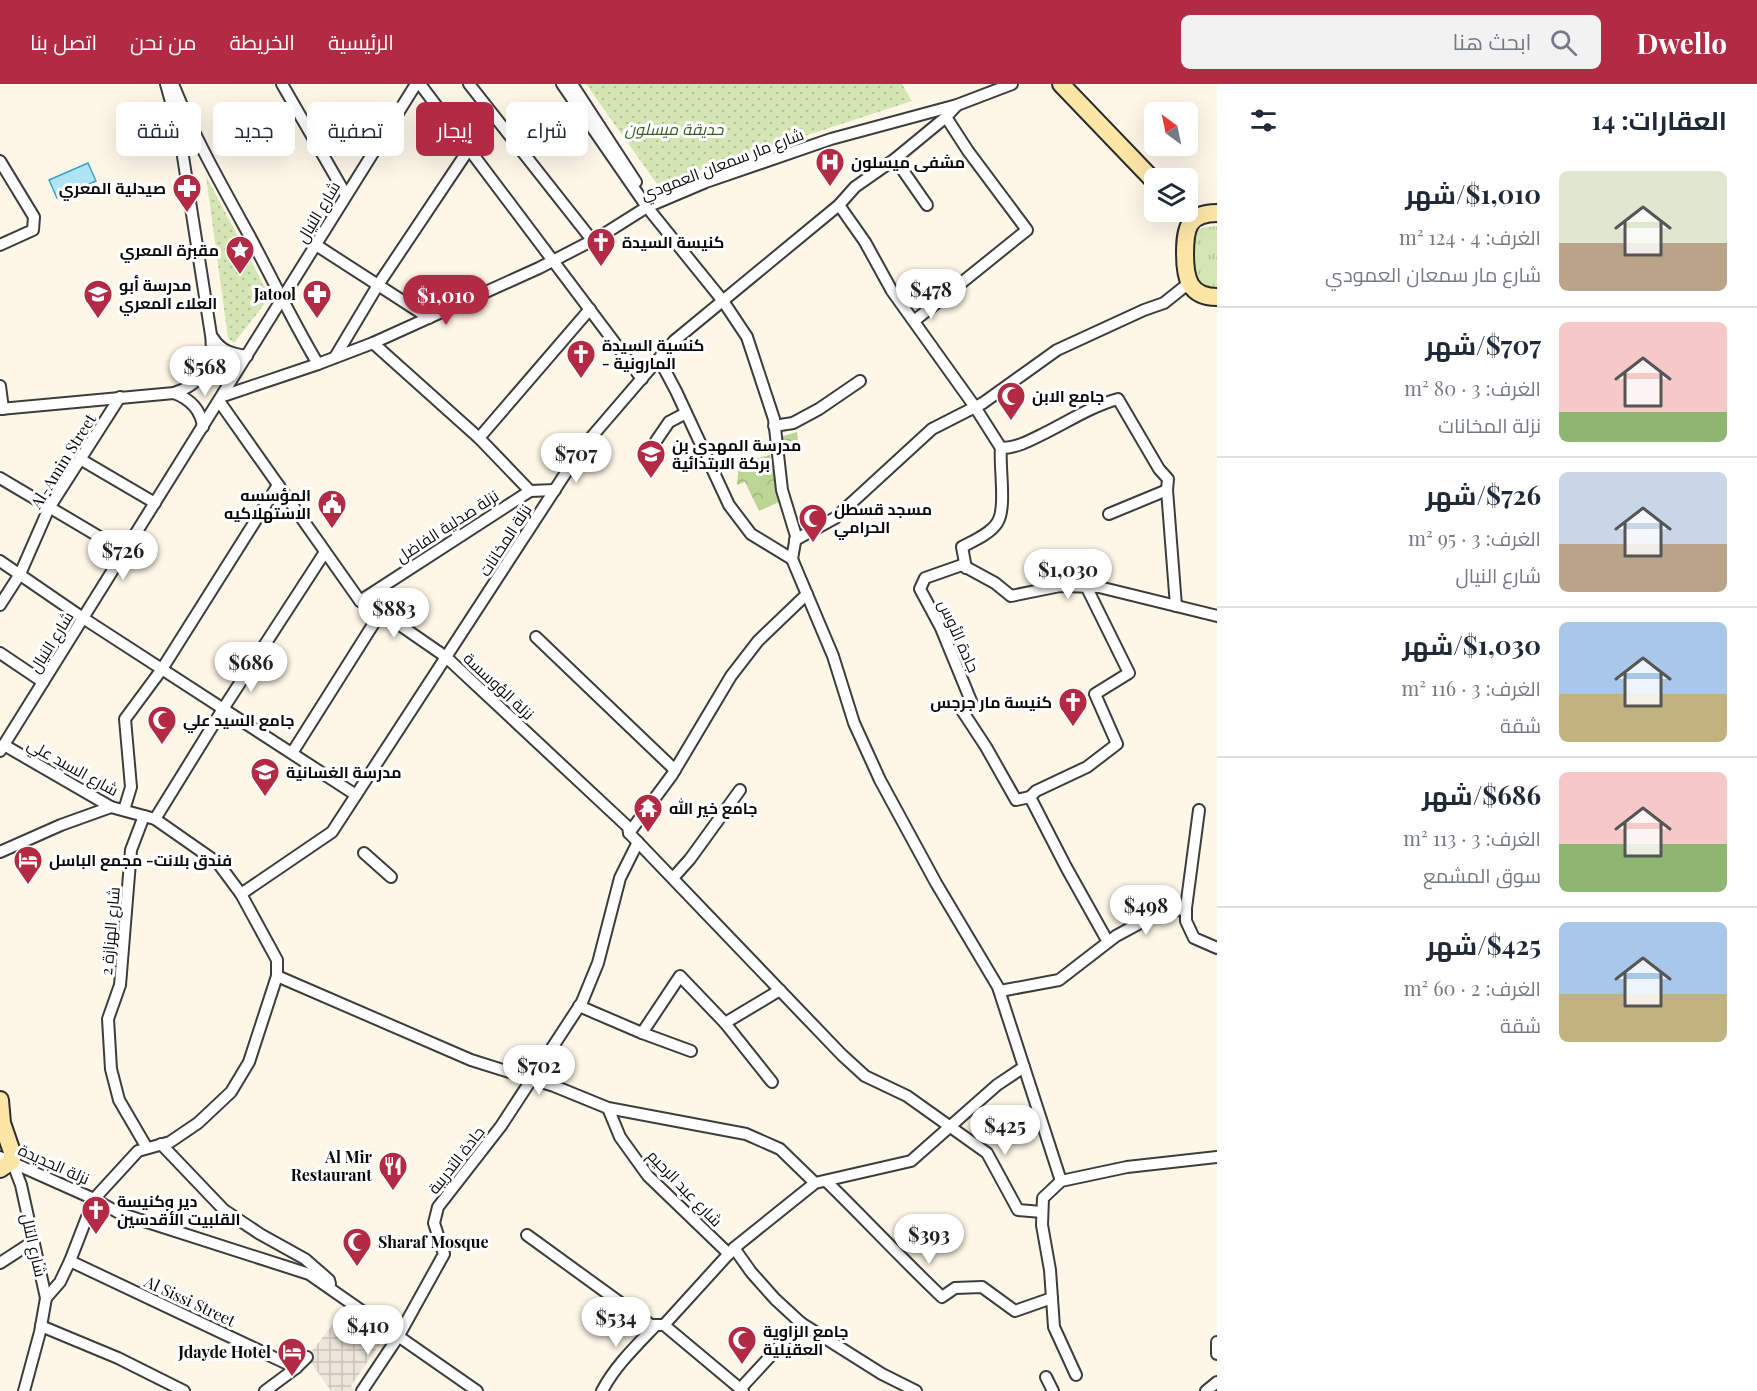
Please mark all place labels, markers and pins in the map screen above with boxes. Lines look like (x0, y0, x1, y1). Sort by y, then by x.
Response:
hospital icon: مشفى ميسلون (814, 146, 846, 188)
place label: مشفى ميسلون (851, 151, 965, 172)
pharmacy icon: صيدلية المعري (171, 172, 203, 214)
place label: صيدلية المعري (59, 177, 166, 201)
church icon: كنيسة السيدة (585, 226, 617, 268)
place label: كنيسة السيدة (622, 231, 724, 252)
place icon: مقبرة المعري (224, 234, 256, 276)
place label: مقبرة المعري (120, 239, 219, 263)
pin: $478 (895, 269, 967, 320)
place label: مدرسة أبو العلاء المعري (119, 274, 217, 316)
pin: $1,010 (397, 275, 495, 326)
school or university icon: مدرسة أبو العلاء المعري (82, 278, 114, 320)
pharmacy icon: Jatool (301, 278, 333, 320)
place label: Jatool (253, 283, 296, 304)
place label: كنسية السيدة - المارونية (602, 334, 704, 373)
church icon: كنسية السيدة - المارونية (565, 338, 597, 380)
pin: $568 (169, 346, 241, 397)
mosque icon: جامع الابن (995, 380, 1027, 422)
place label: جامع الابن (1032, 385, 1104, 407)
pin: $707 (540, 433, 612, 484)
place label: مدرسة المهدي بن بركة الابتدائية (672, 434, 801, 473)
school or university icon: مدرسة المهدي بن بركة الابتدائية (635, 438, 667, 480)
place label: المؤسسه الاستهلاكيه (224, 484, 311, 523)
public building icon: المؤسسه الاستهلاكيه (316, 488, 348, 530)
place label: مسجد قسطل الحرامي (834, 498, 932, 540)
mosque icon: مسجد قسطل الحرامي (797, 502, 829, 544)
pin: $726 (87, 530, 159, 581)
pin: $1,030 (1019, 549, 1117, 600)
pin: $883 (358, 588, 430, 639)
pin: $686 (215, 642, 287, 693)
church icon: كنيسة مار جرجس (1057, 686, 1089, 728)
place label: كنيسة مار جرجس (930, 691, 1052, 712)
mosque icon: جامع السيد علي (146, 704, 178, 746)
place label: جامع السيد علي (183, 709, 295, 733)
school or university icon: مدرسة الغسانية (249, 756, 281, 798)
place label: مدرسة الغسانية (286, 761, 402, 782)
temple icon: جامع خير الله (632, 792, 664, 834)
place label: جامع خير الله (669, 797, 757, 819)
hotel icon: فندق بلانت- مجمع الباسل (12, 844, 44, 886)
place label: فندق بلانت- مجمع الباسل (49, 849, 232, 871)
pin: $498 (1110, 885, 1182, 936)
pin: $702 (503, 1045, 575, 1096)
pin: $425 (969, 1105, 1041, 1156)
place label: Al Mir Restaurant (291, 1146, 373, 1185)
restaurant icon: Al Mir Restaurant (377, 1150, 409, 1192)
place label: دير وكنيسة القلبيت الأقدسين (117, 1190, 240, 1229)
church icon: دير وكنيسة القلبيت الأقدسين (80, 1194, 112, 1236)
pin: $393 (893, 1214, 965, 1265)
mosque icon: Sharaf Mosque (341, 1226, 373, 1268)
place label: Sharaf Mosque (378, 1231, 488, 1252)
pin: $534 (580, 1297, 652, 1348)
pin: $410 (332, 1305, 404, 1356)
place label: جامع الزاوية العقيلية (763, 1320, 848, 1359)
mosque icon: جامع الزاوية العقيلية (726, 1324, 758, 1366)
hotel icon: Jdayde Hotel (276, 1336, 308, 1378)
place label: Jdayde Hotel (177, 1341, 271, 1362)

